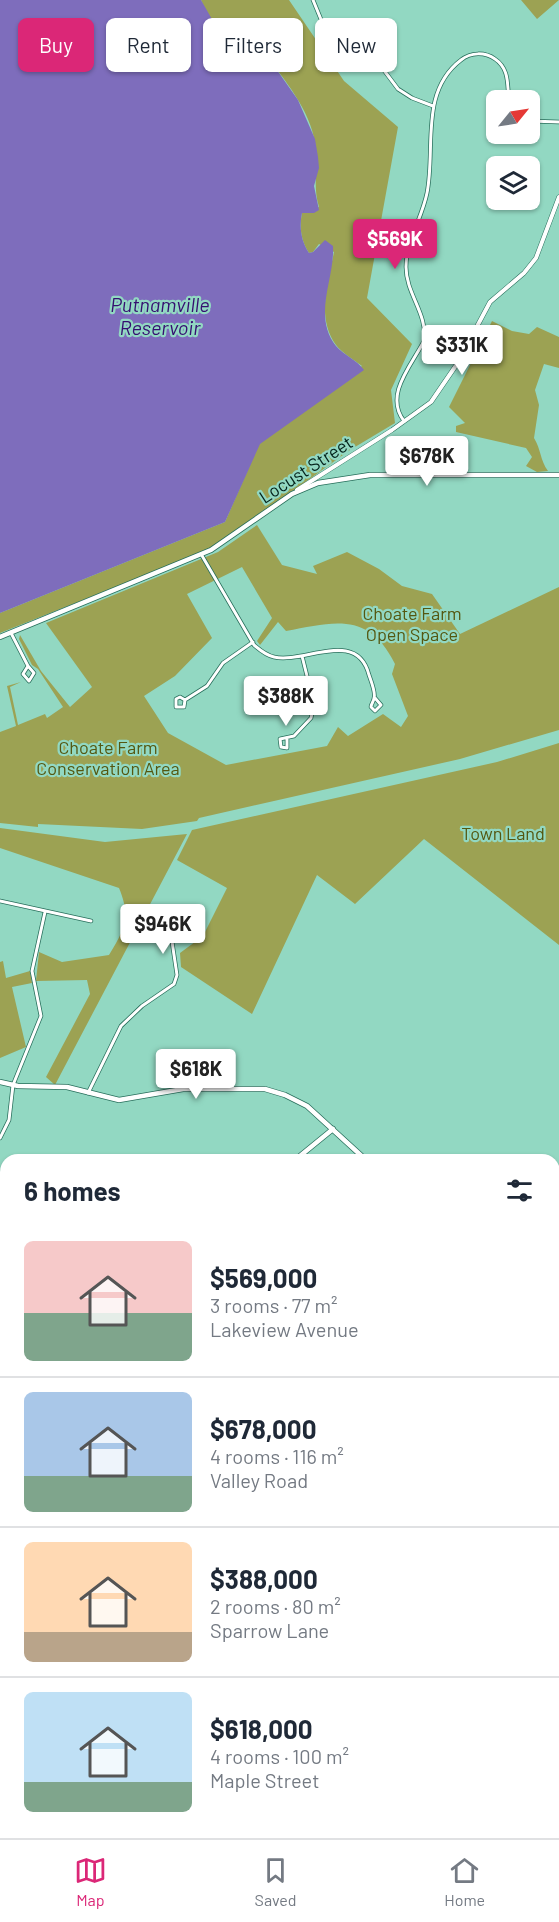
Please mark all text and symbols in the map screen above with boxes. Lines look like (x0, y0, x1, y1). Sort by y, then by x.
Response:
chip: Buy (18, 18, 94, 72)
chip: Rent (106, 18, 191, 72)
chip: Filters (203, 18, 303, 72)
chip: New (315, 18, 397, 72)
north arrow (486, 90, 540, 144)
map controls (486, 90, 540, 210)
button: layers (486, 156, 540, 210)
pin: $569K (353, 219, 437, 270)
text: $569K (367, 226, 423, 250)
water label: Putnamville Reservoir (110, 292, 210, 339)
pin: $331K (420, 325, 504, 376)
text: $331K (436, 332, 488, 356)
street label: Locust Street (255, 431, 356, 508)
pin: $678K (385, 436, 469, 487)
text: $678K (399, 443, 455, 467)
park label: Choate Farm Open Space (362, 602, 462, 645)
pin: $388K (244, 676, 328, 727)
text: $388K (258, 683, 314, 707)
park label: Choate Farm Conservation Area (36, 736, 180, 779)
park label: Town Land (461, 822, 545, 844)
pin: $946K (121, 904, 205, 955)
text: $946K (134, 911, 192, 935)
pin: $618K (154, 1049, 238, 1100)
text: $618K (170, 1056, 222, 1080)
icon: filters (503, 1174, 536, 1207)
text: 6 homes (24, 1175, 121, 1206)
text: $569,000 (210, 1262, 317, 1293)
icon: home (72, 1265, 144, 1337)
text: 3 rooms · 77 m² (210, 1293, 338, 1317)
text: Lakeview Avenue (210, 1317, 359, 1341)
text: $678,000 (210, 1413, 316, 1444)
icon: home (72, 1416, 144, 1488)
text: 4 rooms · 116 m² (210, 1444, 344, 1468)
text: Valley Road (210, 1468, 308, 1492)
text: $388,000 (210, 1563, 318, 1594)
icon: home (72, 1566, 144, 1638)
text: 2 rooms · 80 m² (210, 1594, 341, 1618)
text: Sparrow Lane (210, 1618, 329, 1642)
text: $618,000 (210, 1713, 313, 1744)
icon: home (72, 1716, 144, 1788)
text: 4 rooms · 100 m² (210, 1744, 349, 1768)
text: Maple Street (210, 1768, 319, 1792)
tab: Map (74, 1854, 107, 1909)
tab: Saved (255, 1854, 297, 1909)
tab: Home (444, 1854, 485, 1909)

